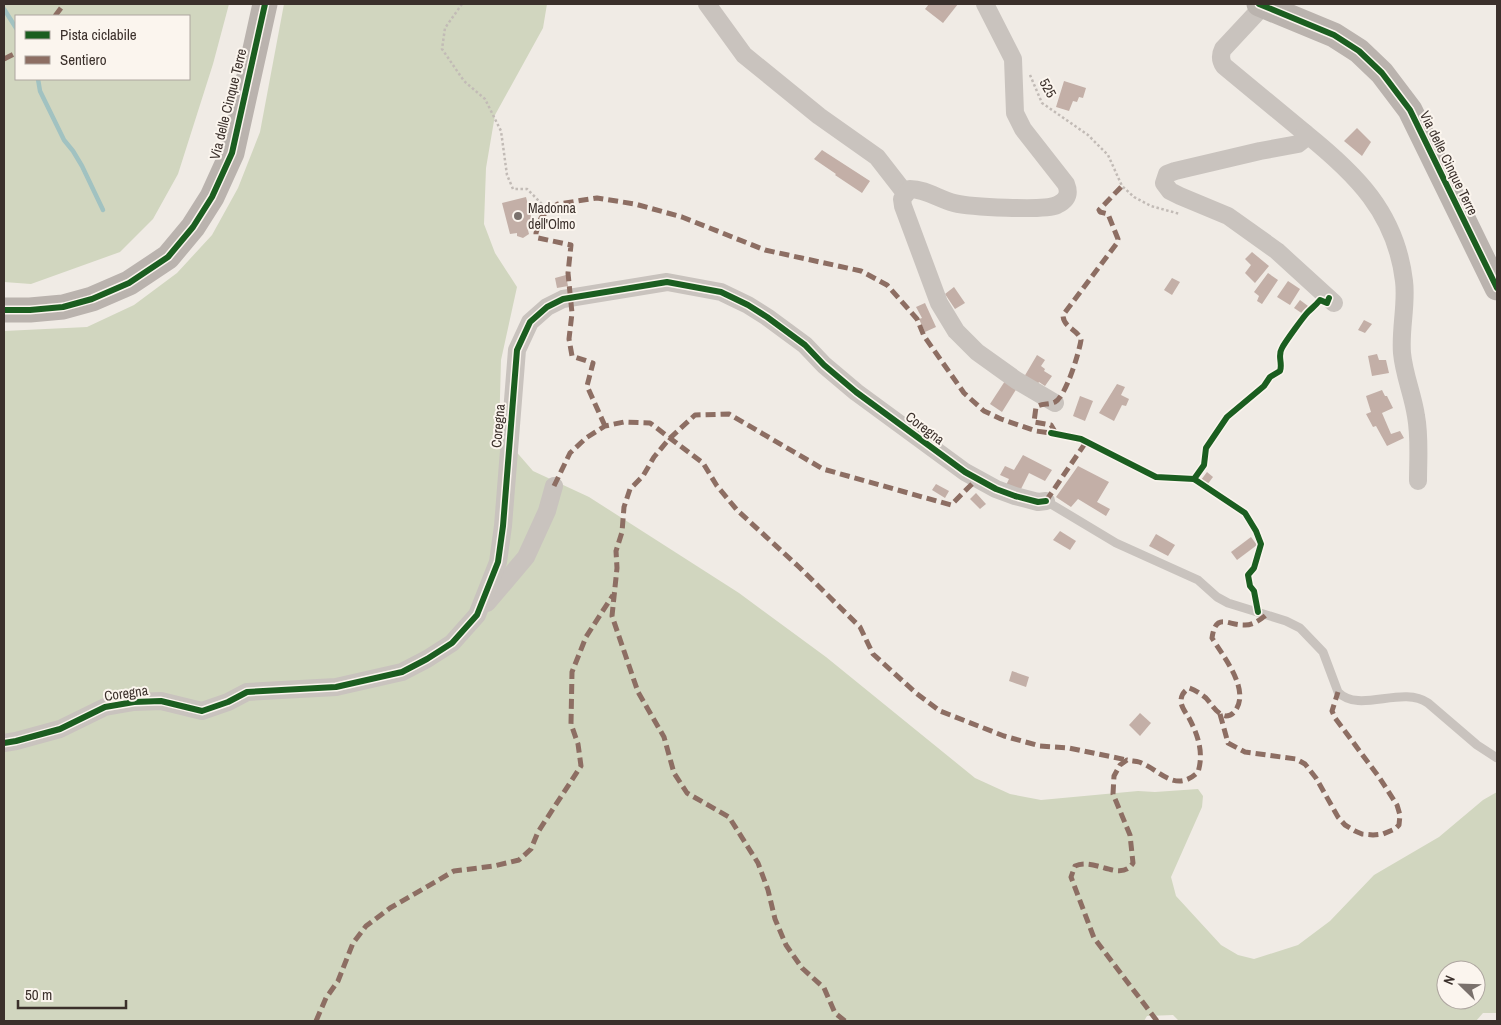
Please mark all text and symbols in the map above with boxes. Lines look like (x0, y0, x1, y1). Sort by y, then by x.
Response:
legend (15, 15, 190, 80)
text: Pista ciclabile (60, 24, 137, 45)
street label: Via delle Cinque Terre (205, 47, 251, 161)
text: Sentiero (60, 49, 107, 70)
street label: 525 (1035, 75, 1061, 101)
street label: Via delle Cinque Terre (1416, 108, 1482, 218)
place label: Madonna dell'Olmo (528, 199, 576, 233)
marker: Madonna dell'Olmo (512, 210, 524, 222)
street label: Coregna (487, 403, 509, 449)
street label: Coregna (902, 408, 948, 449)
street label: Coregna (103, 681, 150, 705)
north arrow (1436, 960, 1486, 1010)
text: N (1439, 973, 1459, 987)
scale bar (18, 978, 125, 1010)
text: 50 m (25, 984, 52, 1005)

